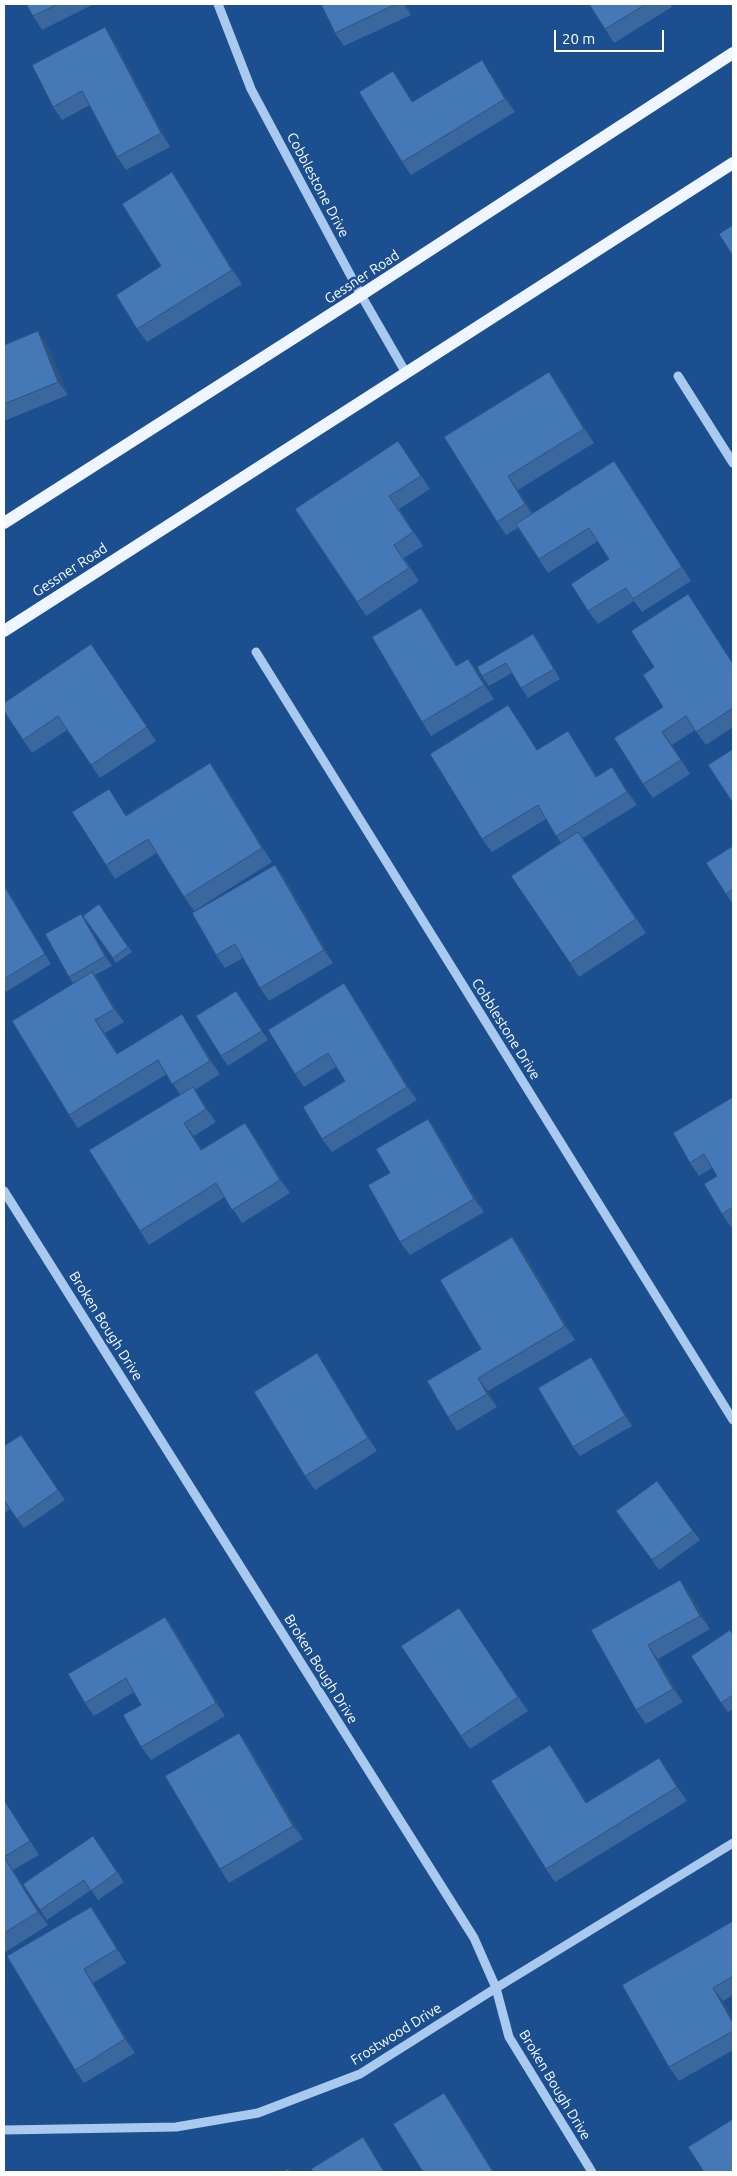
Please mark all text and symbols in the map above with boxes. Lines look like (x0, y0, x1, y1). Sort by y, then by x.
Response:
scale bar (557, 20, 667, 52)
text: 20 m (562, 30, 595, 47)
street label: Cobblestone Drive (283, 130, 353, 240)
street label: Gessner Road (322, 247, 402, 307)
street label: Gessner Road (30, 540, 110, 600)
street label: Cobblestone Drive (468, 975, 544, 1083)
street label: Broken Bough Drive (66, 1268, 146, 1384)
street label: Broken Bough Drive (281, 1611, 361, 1727)
street label: Frostwood Drive (347, 1999, 445, 2069)
street label: Broken Bough Drive (515, 2027, 595, 2143)

